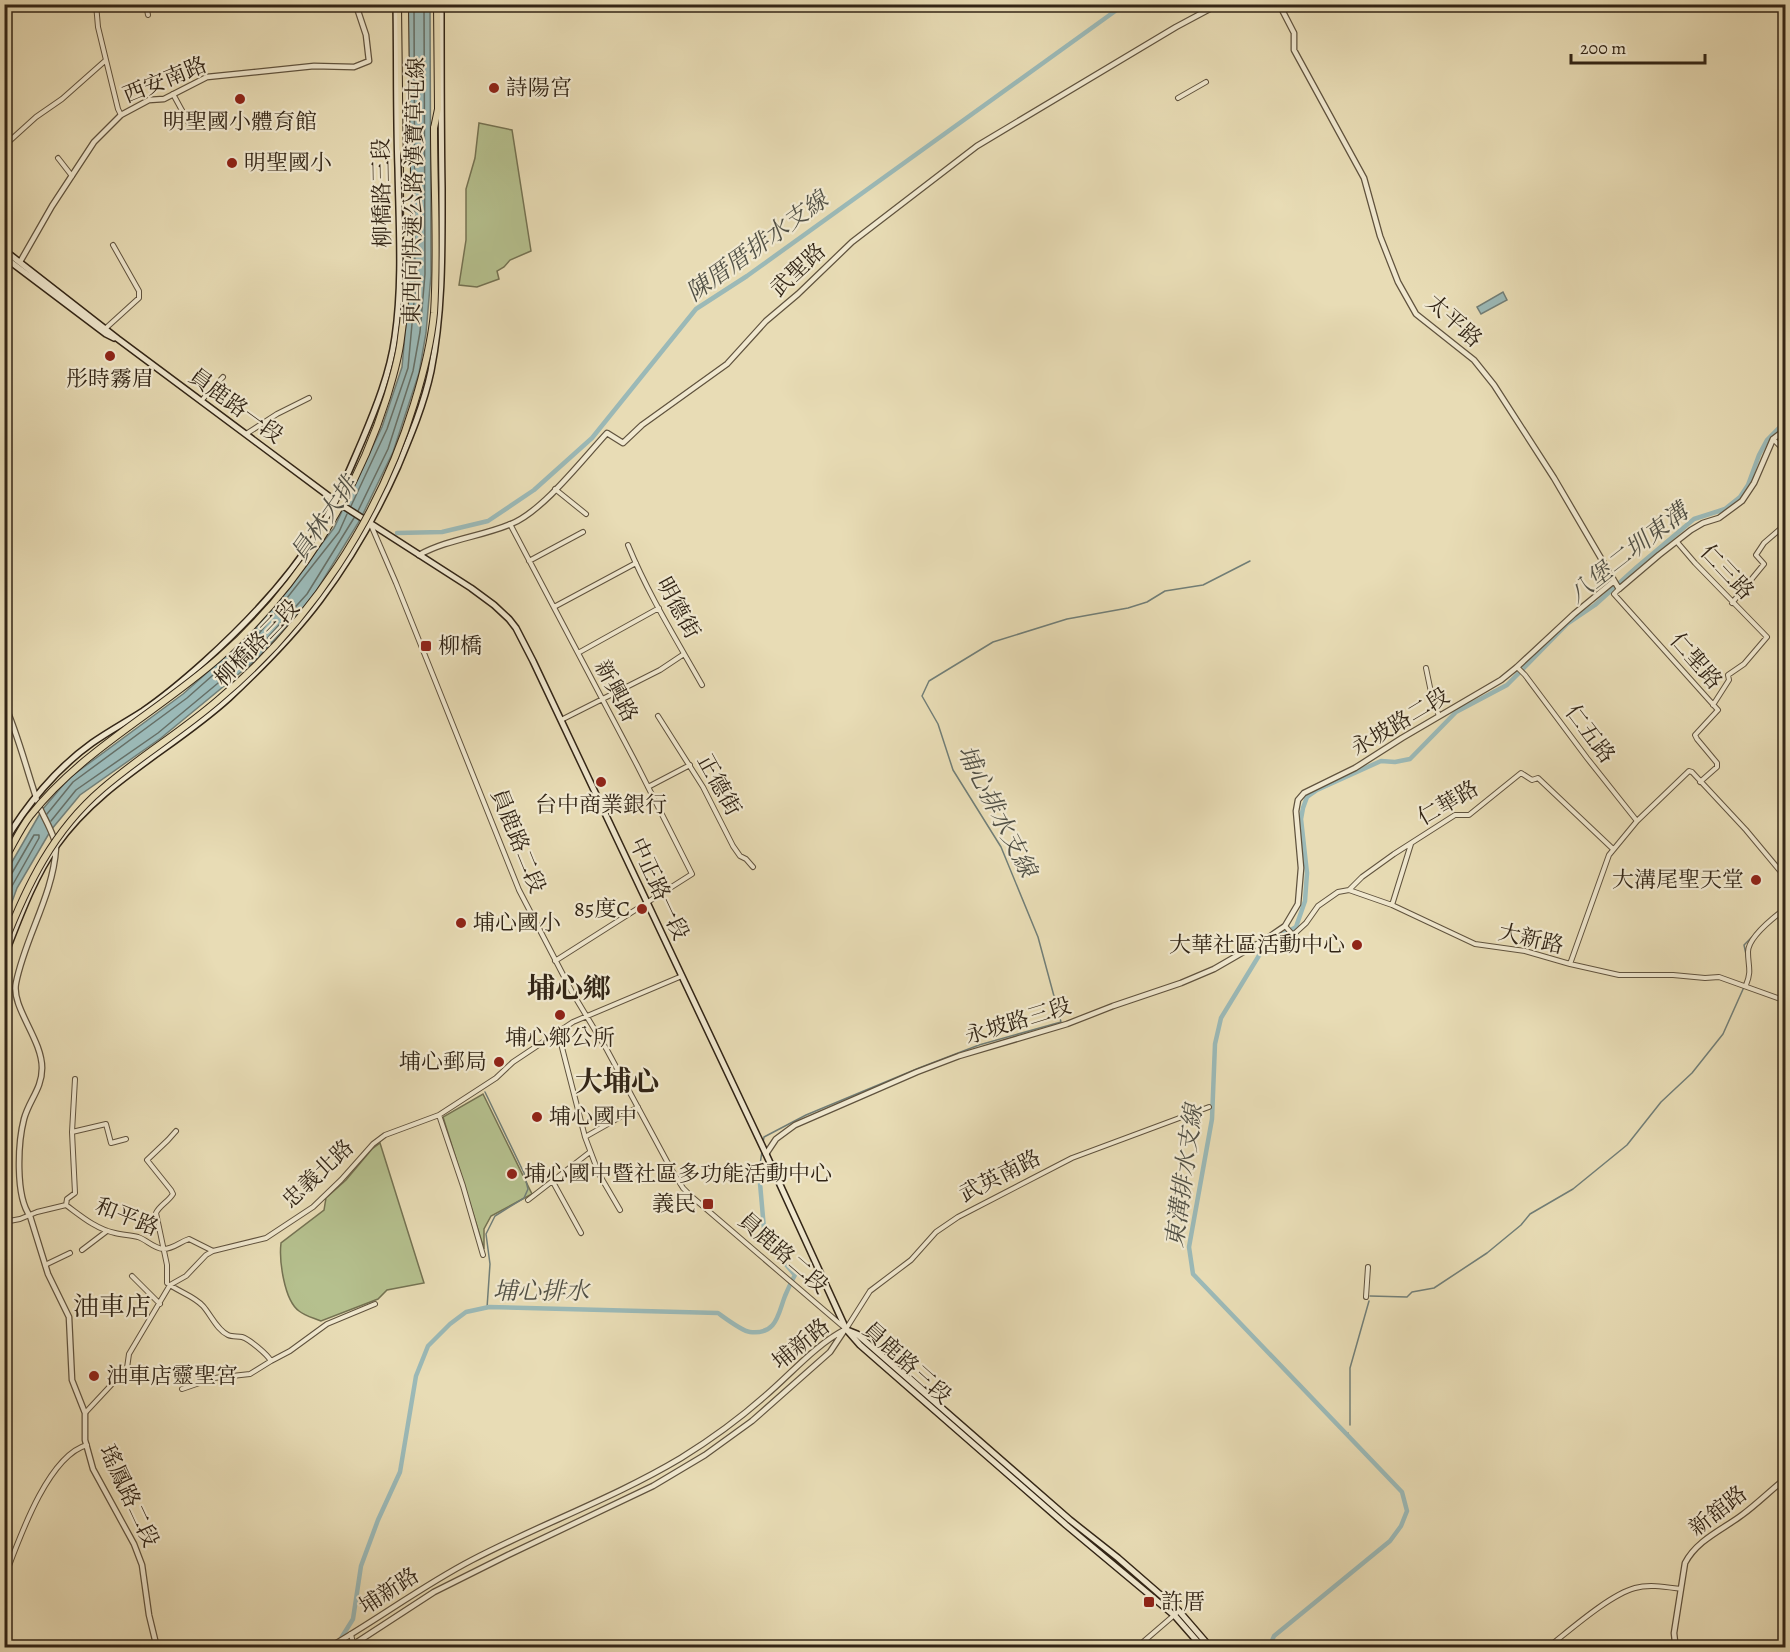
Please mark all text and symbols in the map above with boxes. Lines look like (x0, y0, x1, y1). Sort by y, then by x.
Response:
scale bar (1571, 27, 1704, 65)
text: 200 m (1580, 36, 1626, 60)
street label: 西安南路 (119, 50, 211, 110)
street label: 東西向快速公路 漢寶草屯線 (397, 57, 431, 325)
place label: 詩陽宮 (506, 73, 572, 103)
marker: 詩陽宮 (487, 81, 501, 95)
marker: 明聖國小體育館 (233, 92, 247, 106)
place label: 明聖國小體育館 (163, 107, 317, 137)
street label: 柳橋路三段 (366, 138, 398, 248)
place label: 明聖國小 (244, 148, 332, 178)
marker: 明聖國小 (225, 156, 239, 170)
water label: 陳厝厝排水支線 (680, 182, 837, 308)
street label: 武聖路 (764, 237, 832, 303)
street label: 太平路 (1419, 288, 1489, 354)
marker: 彤時霧眉 (103, 349, 117, 363)
street label: 員鹿路一段 (183, 362, 289, 450)
place label: 彤時霧眉 (66, 364, 154, 394)
water label: 員林大排 (283, 468, 366, 567)
water label: 八堡二圳東溝 (1561, 494, 1698, 610)
street label: 仁三路 (1694, 538, 1760, 606)
street label: 明德街 (649, 572, 707, 644)
street label: 柳橋路三段 (208, 593, 306, 693)
street label: 仁聖路 (1663, 626, 1729, 696)
place label: 柳橋 (438, 631, 482, 661)
marker: 柳橋 (419, 639, 433, 653)
street label: 新興路 (587, 655, 645, 727)
street label: 永坡路二段 (1345, 681, 1455, 763)
street label: 仁五路 (1558, 699, 1622, 769)
water label: 埔心排水支線 (950, 740, 1045, 885)
street label: 正德街 (690, 749, 748, 821)
street label: 仁華路 (1412, 774, 1484, 832)
marker: 台中商業銀行 (594, 775, 608, 789)
street label: 員鹿路二段 (483, 784, 553, 898)
place label: 台中商業銀行 (535, 790, 667, 820)
street label: 中正路一段 (622, 833, 696, 945)
place label: 大溝尾聖天堂 (1612, 865, 1744, 895)
marker: 大溝尾聖天堂 (1749, 873, 1763, 887)
place label: 85度C (574, 894, 630, 924)
marker: 85度C (635, 902, 649, 916)
place label: 埔心國小 (473, 908, 561, 938)
marker: 埔心國小 (454, 916, 468, 930)
street label: 大新路 (1495, 917, 1567, 961)
place label: 大華社區活動中心 (1169, 930, 1345, 960)
marker: 大華社區活動中心 (1350, 938, 1364, 952)
district label: 埔心鄉 (527, 970, 611, 1008)
street label: 永坡路三段 (961, 991, 1075, 1051)
marker: 埔心鄉公所 (553, 1008, 567, 1022)
place label: 埔心鄉公所 (505, 1023, 615, 1053)
place label: 埔心郵局 (399, 1047, 487, 1077)
marker: 埔心郵局 (492, 1055, 506, 1069)
district label: 大埔心 (575, 1063, 659, 1101)
water label: 東溝排水支線 (1158, 1100, 1210, 1250)
place label: 埔心國中 (549, 1102, 637, 1132)
marker: 埔心國中 (530, 1110, 544, 1124)
street label: 忠義北路 (276, 1133, 360, 1215)
street label: 武英南路 (954, 1143, 1046, 1209)
place label: 埔心國中暨社區多功能活動中心 (524, 1159, 832, 1189)
marker: 埔心國中暨社區多功能活動中心 (505, 1167, 519, 1181)
place label: 義民 (652, 1189, 696, 1219)
street label: 和平路 (91, 1191, 163, 1243)
marker: 義民 (701, 1197, 715, 1211)
street label: 員鹿路二段 (732, 1206, 834, 1300)
water label: 埔心排水 (493, 1275, 591, 1307)
district label: 油車店 (73, 1289, 151, 1324)
street label: 埔新路 (766, 1312, 836, 1376)
street label: 員鹿路三段 (856, 1315, 958, 1411)
place label: 油車店靈聖宮 (106, 1361, 238, 1391)
marker: 油車店靈聖宮 (87, 1369, 101, 1383)
street label: 瑤鳳路二段 (92, 1440, 166, 1552)
street label: 新舘路 (1683, 1479, 1753, 1543)
street label: 埔新路 (353, 1560, 425, 1622)
place label: 許厝 (1161, 1587, 1205, 1617)
marker: 許厝 (1142, 1595, 1156, 1609)

